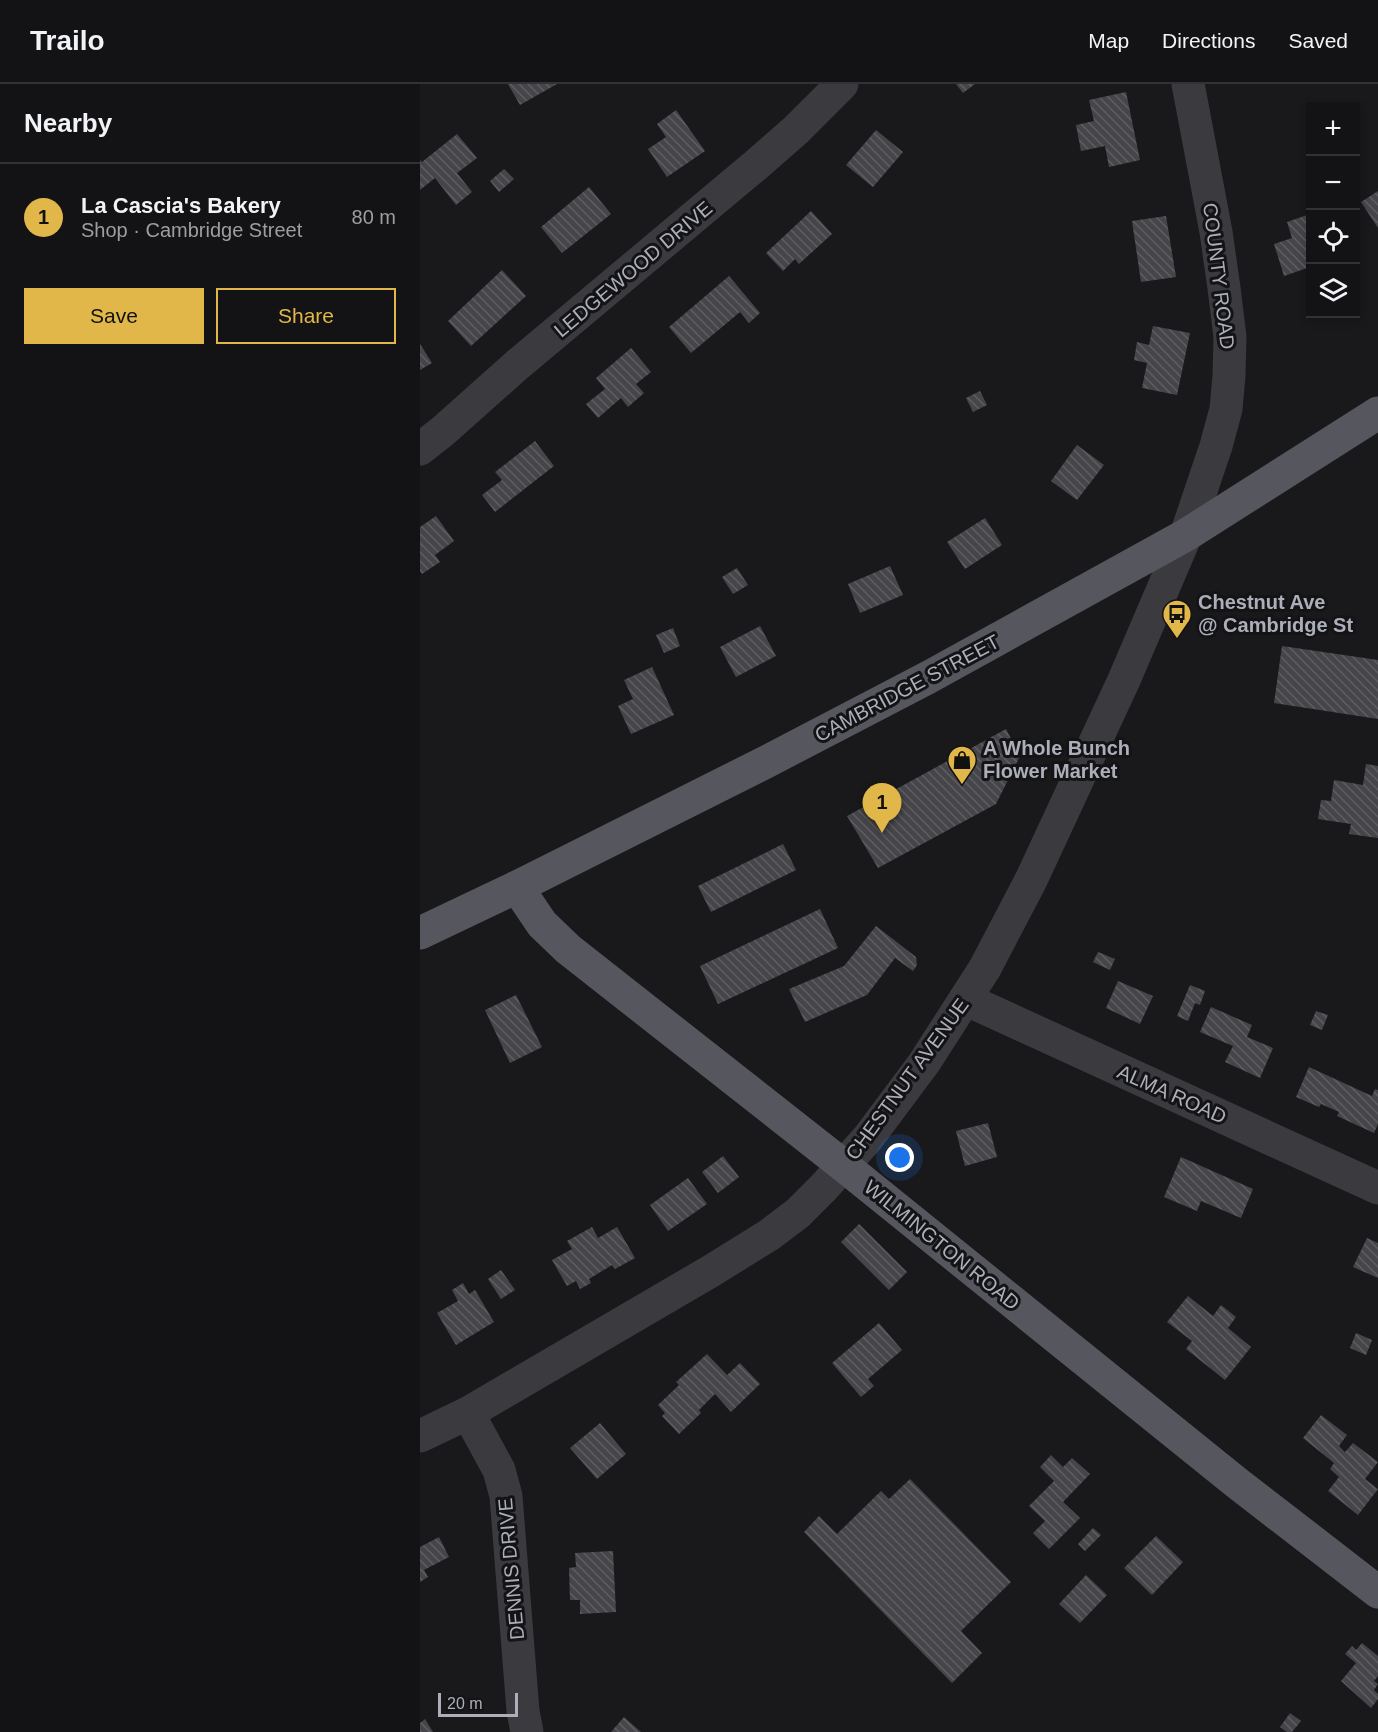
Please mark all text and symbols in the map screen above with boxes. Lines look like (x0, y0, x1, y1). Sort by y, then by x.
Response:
text: Trailo (30, 25, 105, 56)
text: Map (1088, 29, 1129, 52)
text: Directions (1162, 29, 1255, 52)
text: Saved (1288, 29, 1348, 52)
map controls (1306, 102, 1360, 318)
button: + (1306, 102, 1360, 156)
text: Nearby (24, 108, 112, 138)
button: − (1306, 156, 1360, 210)
text: La Cascia's Bakery (81, 193, 281, 218)
street label: LEDGEWOOD DRIVE (550, 197, 716, 341)
street label: COUNTY ROAD (1199, 201, 1239, 351)
text: 1 (38, 206, 49, 228)
text: 80 m (352, 206, 396, 228)
button: locate (1306, 210, 1360, 264)
text: Shop · Cambridge Street (81, 219, 302, 241)
button: layers (1306, 264, 1360, 318)
button: Save (24, 288, 204, 344)
button: Share (216, 288, 396, 344)
place label: Chestnut Ave @ Cambridge St (1198, 591, 1353, 636)
bus stop icon: Chestnut Ave @ Cambridge St (1161, 598, 1193, 640)
street label: CAMBRIDGE STREET (811, 630, 1003, 746)
place label: A Whole Bunch Flower Market (983, 737, 1130, 782)
shop icon: A Whole Bunch Flower Market (946, 744, 978, 786)
pin: 1 (862, 784, 902, 833)
street label: CHESTNUT AVENUE (841, 994, 973, 1164)
street label: ALMA ROAD (1114, 1060, 1230, 1128)
your location (885, 1143, 914, 1172)
street label: WILMINGTON ROAD (860, 1176, 1024, 1314)
street label: DENNIS DRIVE (494, 1497, 528, 1641)
scale bar (438, 1690, 518, 1718)
text: 20 m (447, 1695, 483, 1712)

